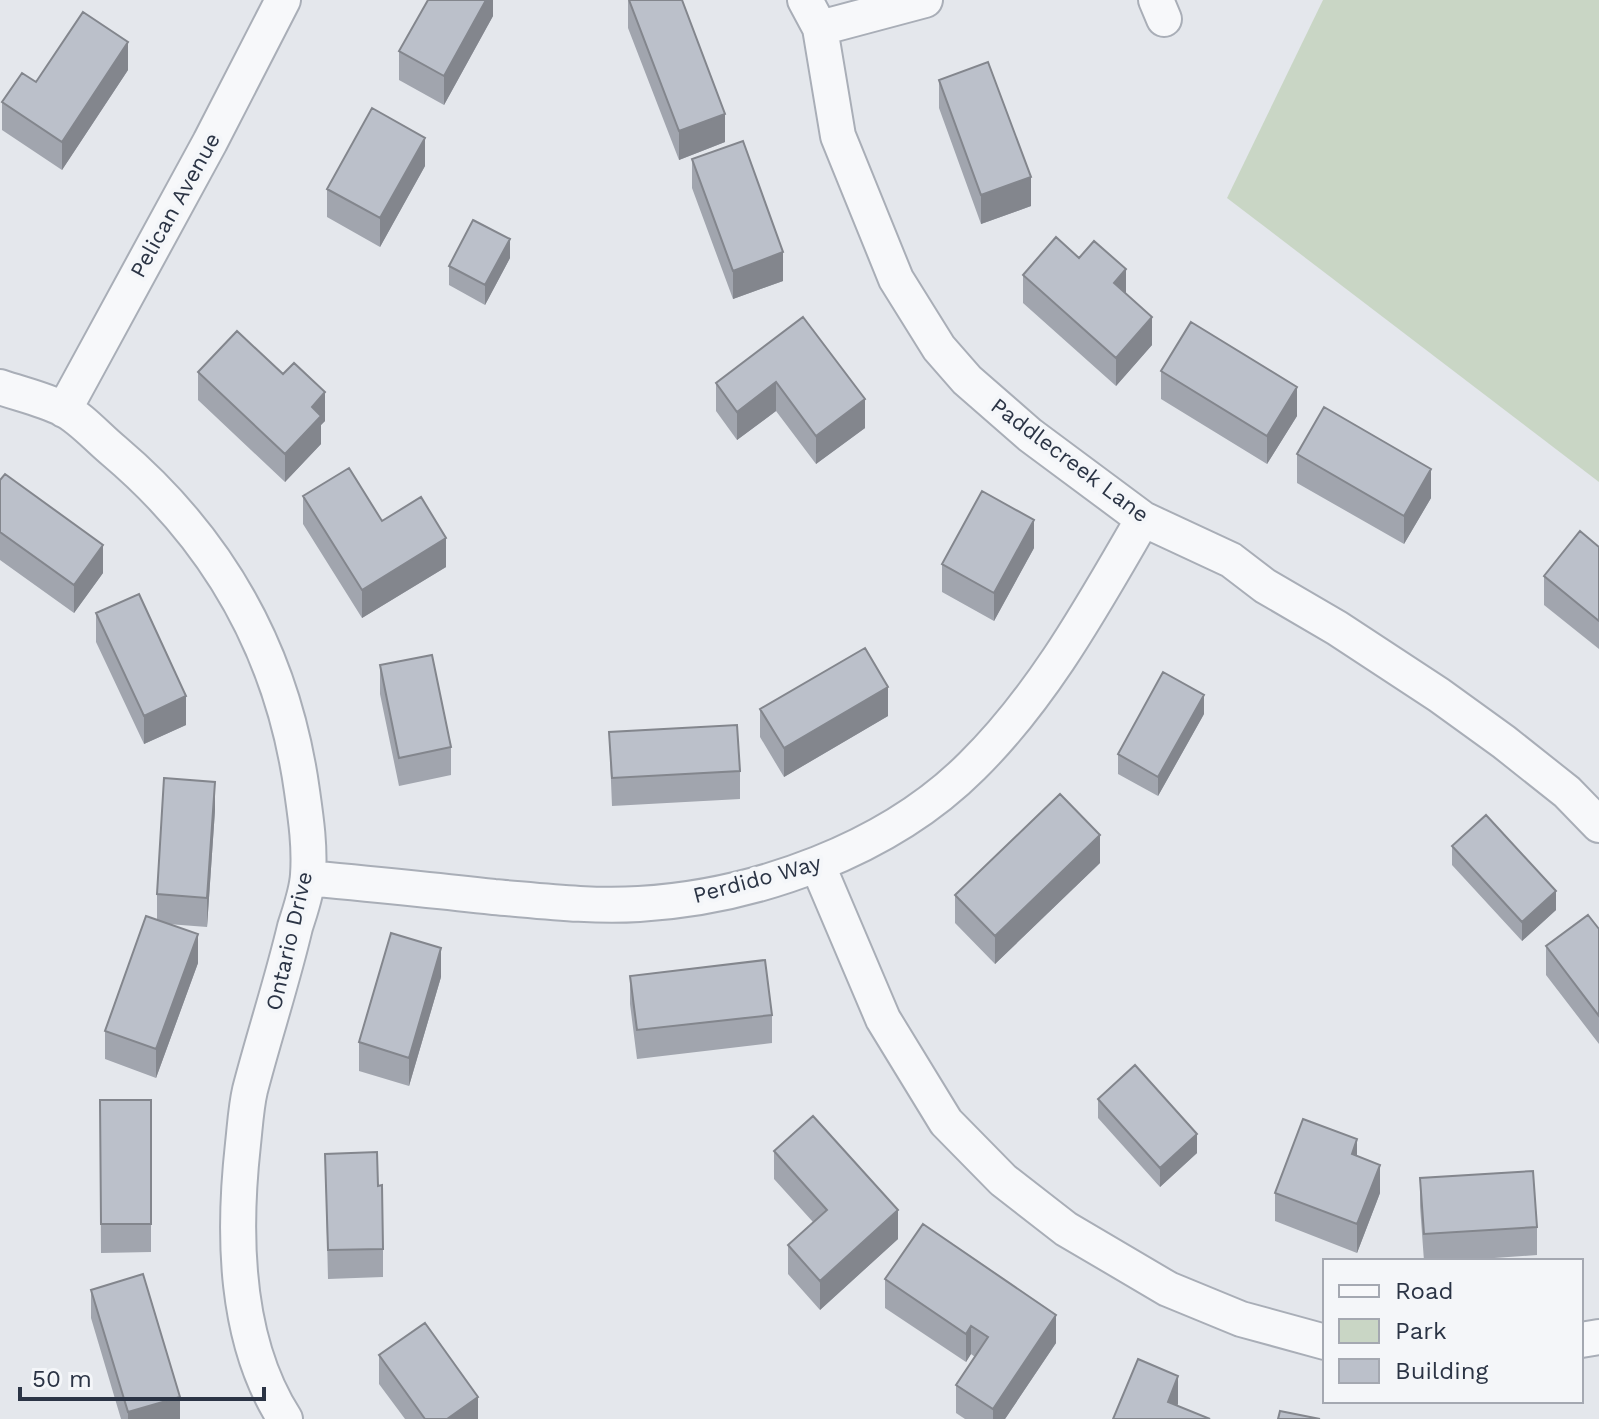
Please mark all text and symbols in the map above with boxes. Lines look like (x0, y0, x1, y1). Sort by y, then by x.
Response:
street label: Pelican Avenue (125, 128, 225, 282)
street label: Paddlecreek Lane (986, 393, 1154, 527)
street label: Perdido Way (690, 850, 824, 908)
street label: Ontario Drive (261, 869, 317, 1013)
legend (1323, 1259, 1583, 1403)
text: Road (1395, 1277, 1454, 1305)
text: Park (1395, 1317, 1447, 1345)
scale bar (20, 1351, 264, 1401)
text: Building (1395, 1357, 1488, 1385)
text: 50 m (32, 1365, 92, 1393)

